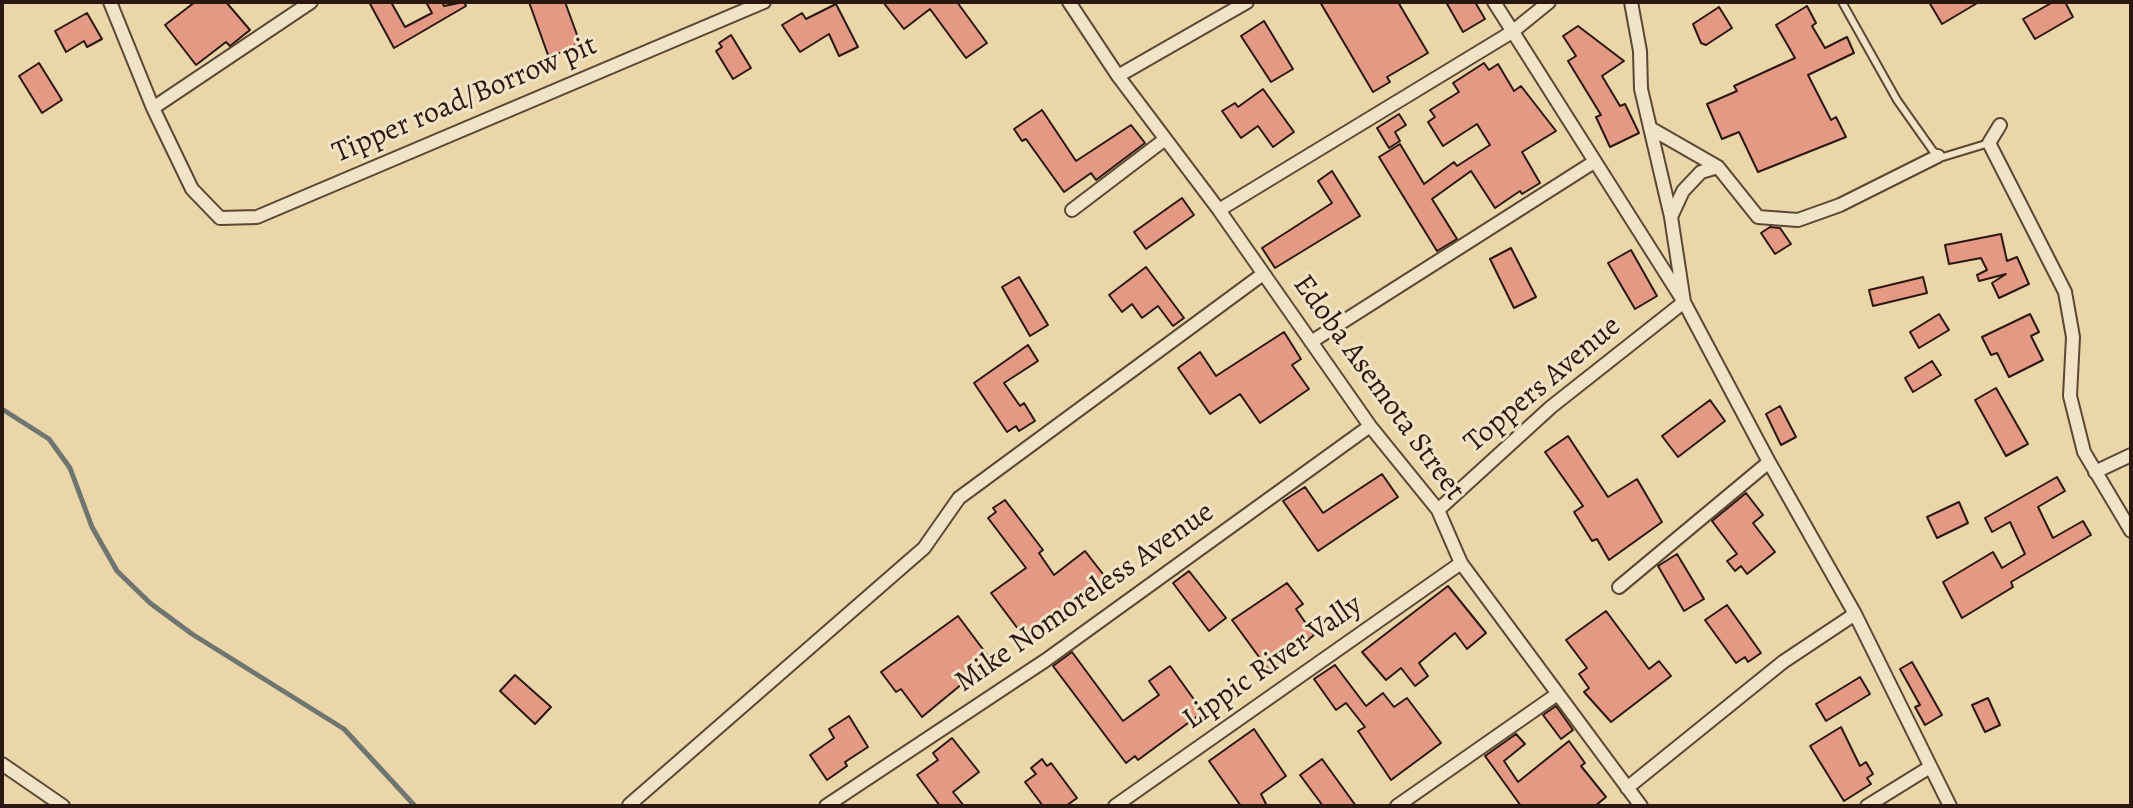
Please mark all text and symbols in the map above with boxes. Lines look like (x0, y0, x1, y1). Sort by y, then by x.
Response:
street label: Tipper road/Borrow pit (327, 28, 603, 172)
street label: Edoba Asemota Street (1284, 268, 1472, 508)
street label: Toppers Avenue (1457, 309, 1629, 461)
street label: Mike Nomoreless Avenue (949, 495, 1221, 701)
street label: Lippic River Vally (1176, 588, 1370, 738)

